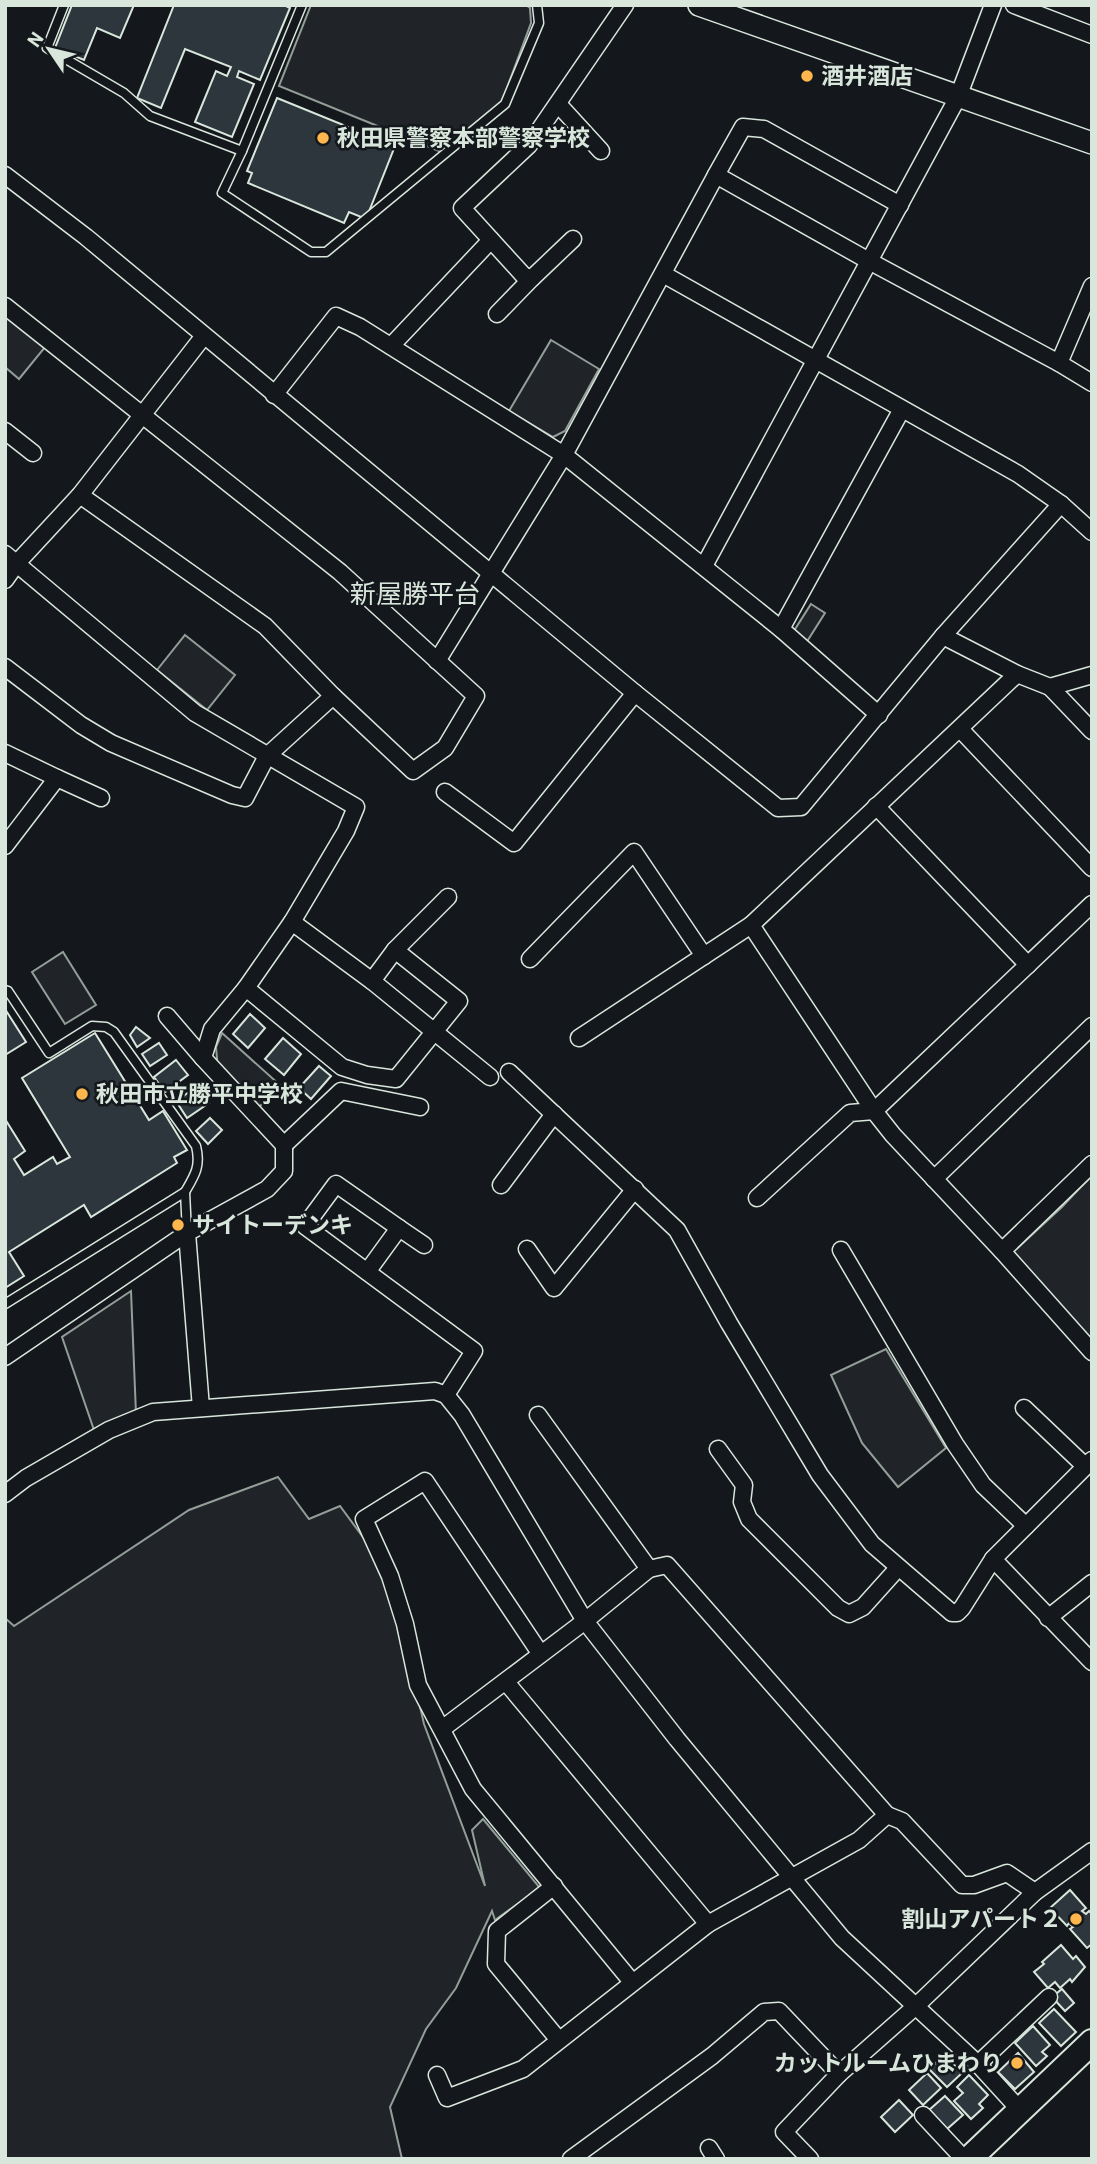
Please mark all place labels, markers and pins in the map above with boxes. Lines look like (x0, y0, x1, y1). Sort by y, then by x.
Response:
place label: 酒井酒店 (821, 61, 913, 89)
marker: 酒井酒店 (799, 68, 815, 84)
place label: 秋田県警察本部警察学校 (337, 123, 590, 151)
marker: 秋田県警察本部警察学校 (315, 130, 331, 146)
place label: 秋田市立勝平中学校 (96, 1079, 303, 1107)
marker: 秋田市立勝平中学校 (74, 1086, 90, 1102)
place label: サイトーデンキ (192, 1210, 353, 1238)
marker: サイトーデンキ (170, 1217, 186, 1233)
place label: 割山アパート２ (901, 1904, 1062, 1932)
marker: 割山アパート２ (1068, 1911, 1084, 1927)
place label: カットルームひまわり (774, 2048, 1003, 2076)
marker: カットルームひまわり (1009, 2055, 1025, 2071)

